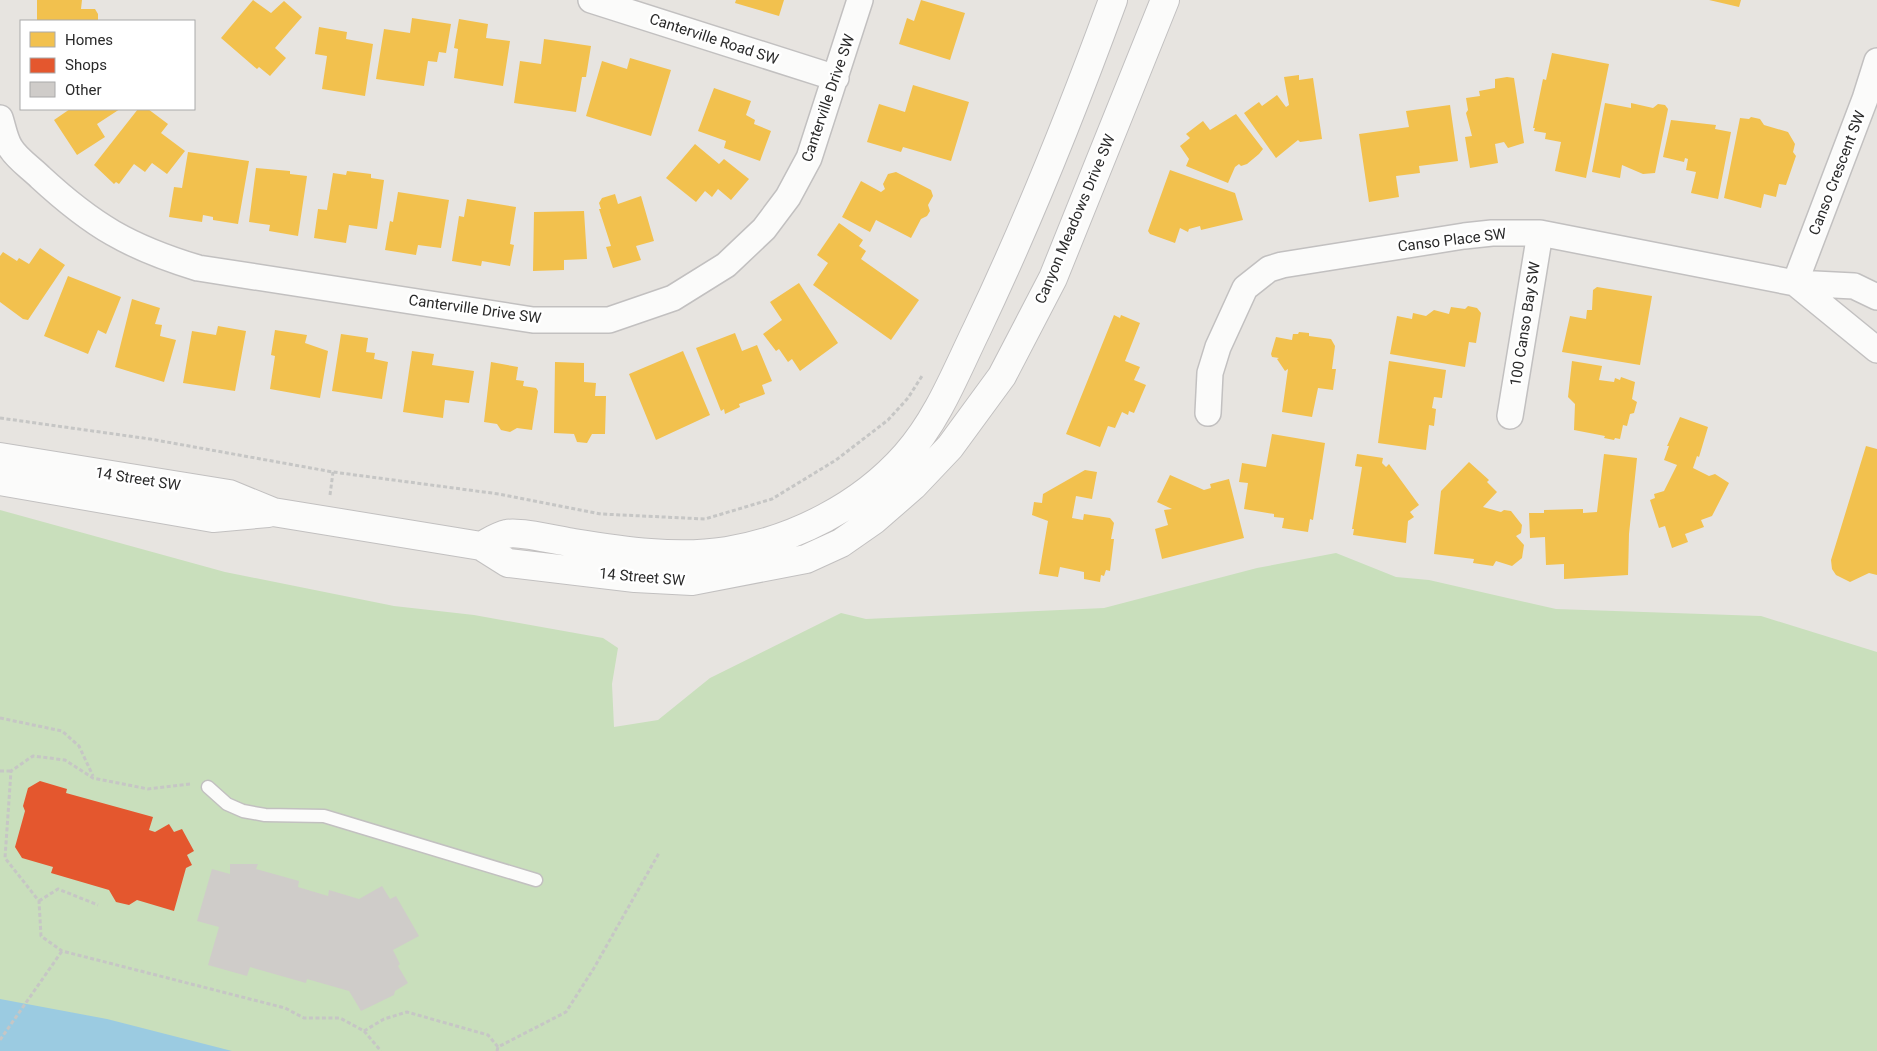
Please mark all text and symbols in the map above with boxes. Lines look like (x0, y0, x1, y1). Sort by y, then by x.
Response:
street label: Canterville Road SW (647, 10, 781, 68)
legend (20, 20, 195, 110)
text: Homes (65, 31, 113, 49)
street label: Canterville Drive SW (798, 32, 858, 164)
text: Shops (65, 56, 107, 74)
text: Other (65, 81, 102, 99)
street label: Canso Crescent SW (1805, 108, 1869, 238)
street label: Canyon Meadows Drive SW (1031, 132, 1119, 306)
street label: Canso Place SW (1397, 224, 1507, 256)
street label: 100 Canso Bay SW (1506, 261, 1544, 387)
street label: Canterville Drive SW (407, 291, 543, 327)
street label: 14 Street SW (94, 463, 182, 495)
street label: 14 Street SW (598, 564, 686, 590)

